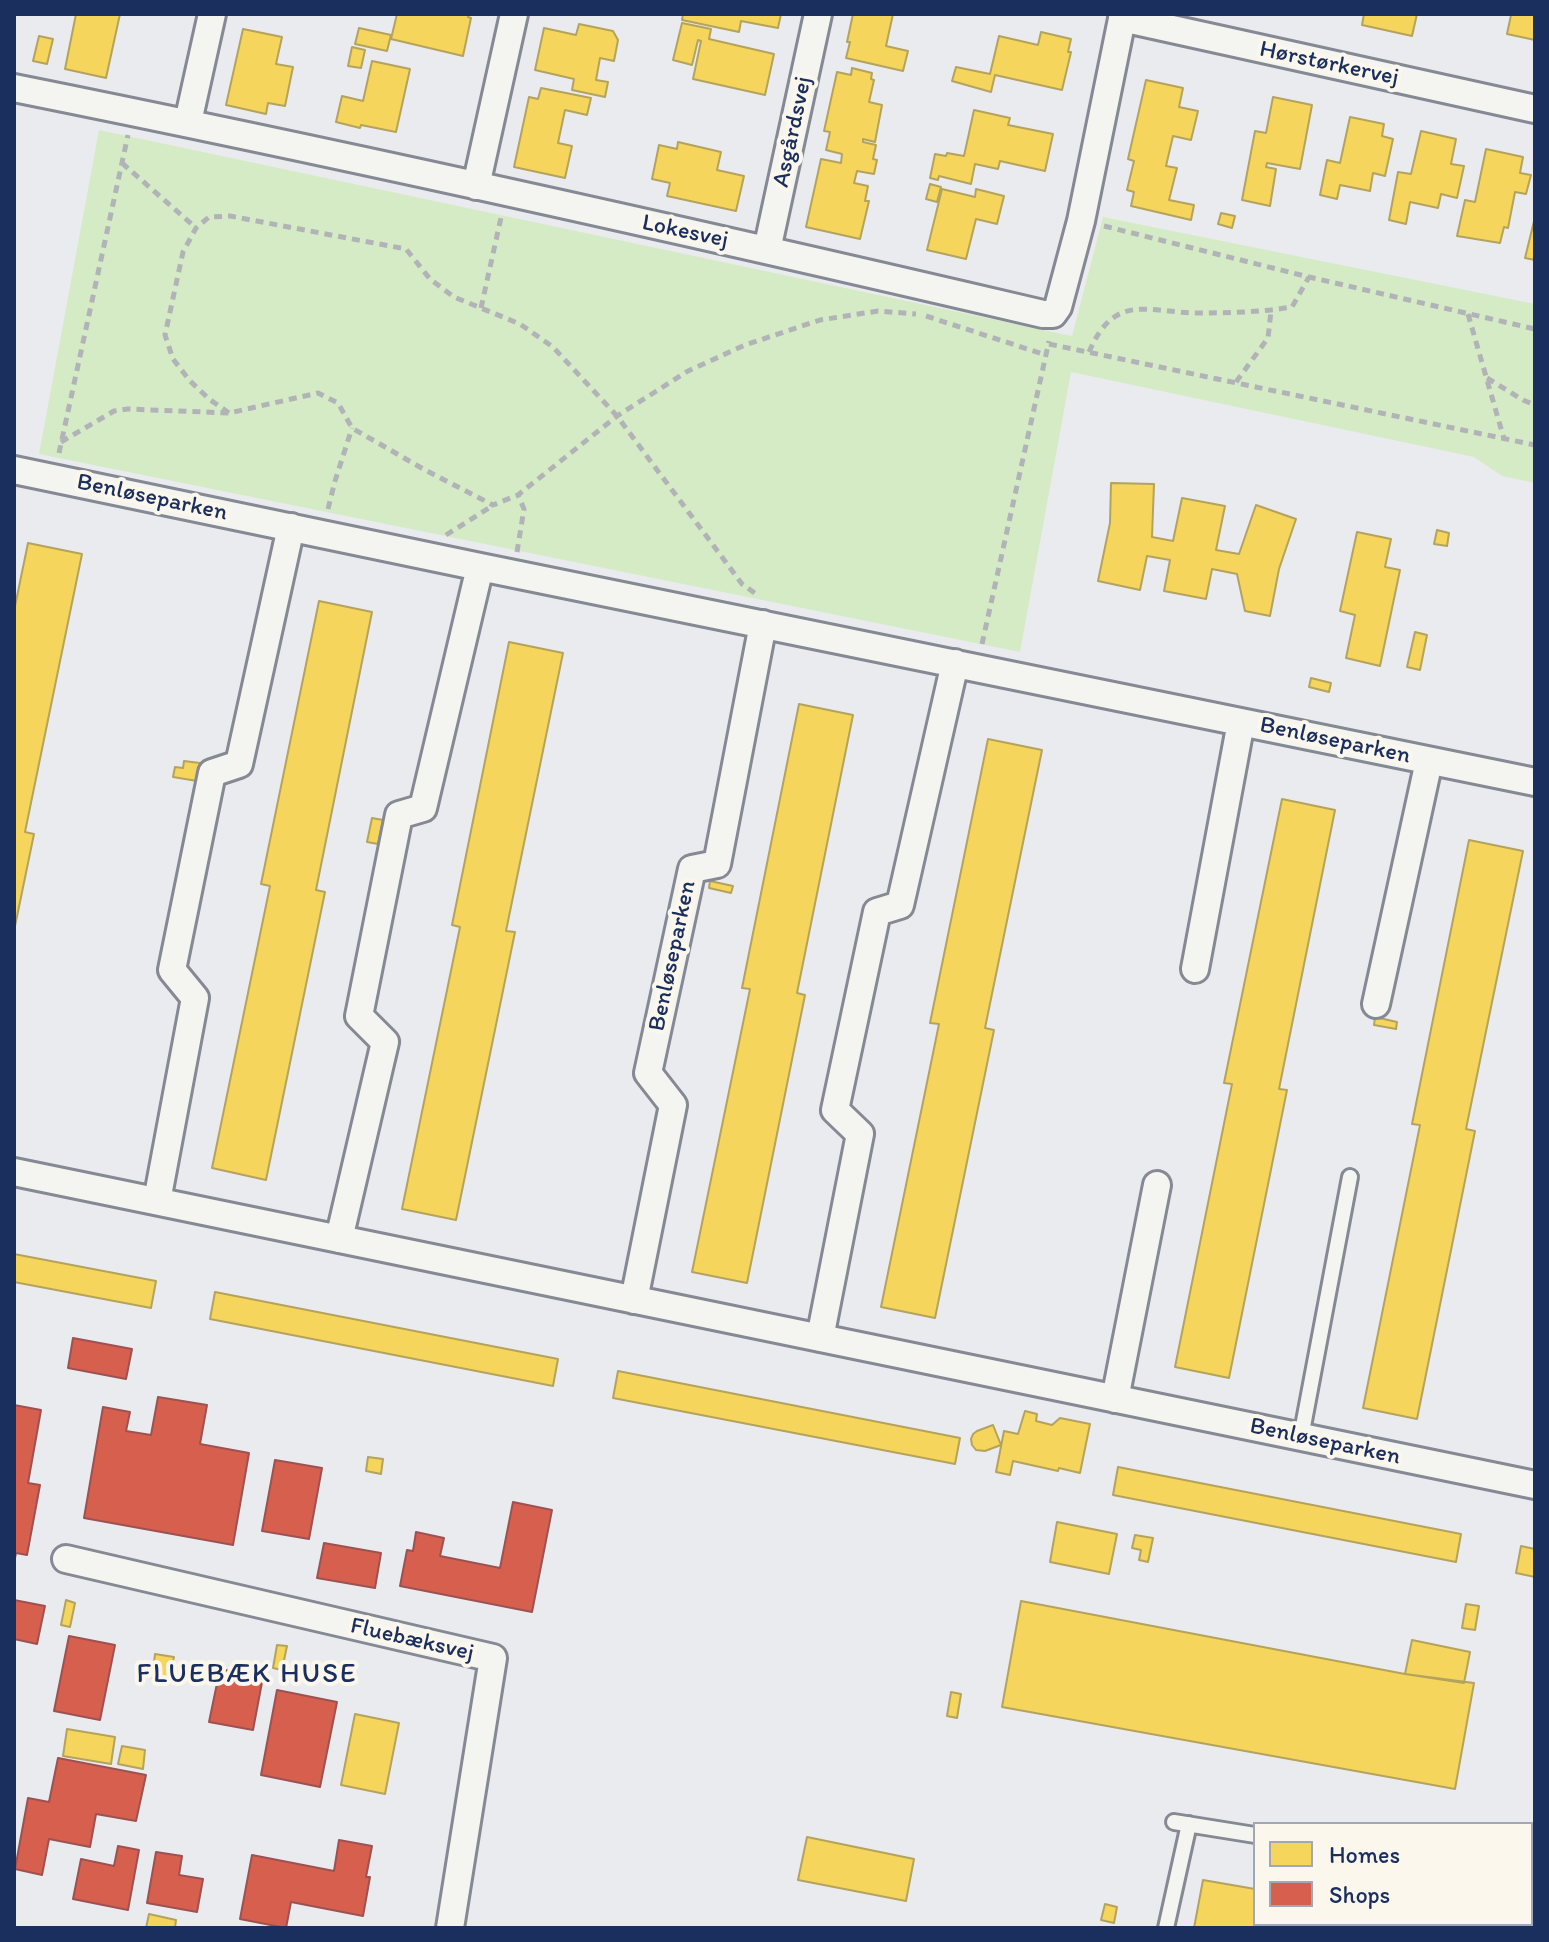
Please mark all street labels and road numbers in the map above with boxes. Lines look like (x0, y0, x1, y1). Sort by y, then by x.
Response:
street label: Hørstørkervej (1257, 35, 1401, 93)
street label: Asgårdsvej (767, 74, 819, 190)
street label: Lokesvej (639, 209, 731, 255)
street label: Benløseparken (74, 468, 230, 528)
street label: Benløseparken (1257, 711, 1413, 771)
street label: Benløseparken (643, 878, 703, 1034)
street label: Benløseparken (1247, 1412, 1403, 1472)
street label: Fluebæksvej (347, 1612, 477, 1668)

